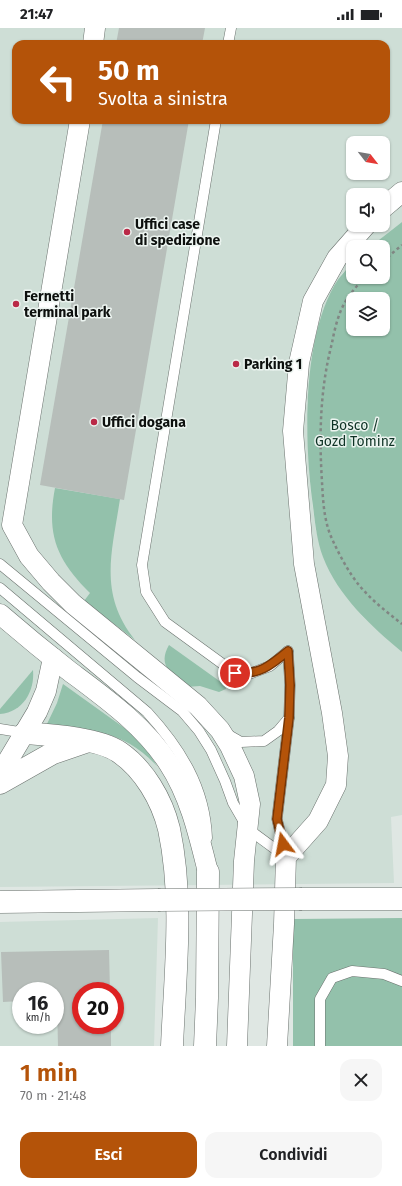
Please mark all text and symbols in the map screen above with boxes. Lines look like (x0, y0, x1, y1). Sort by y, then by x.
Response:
text: 21:47 (20, 5, 53, 23)
text: 50 m (98, 54, 160, 87)
icon: left (32, 56, 84, 108)
text: Svolta a sinistra (98, 88, 228, 110)
north arrow (346, 136, 390, 180)
map controls (346, 136, 390, 336)
button: sound (346, 188, 390, 232)
place label: Uffici case di spedizione (135, 216, 220, 249)
marker: Uffici case di spedizione (122, 227, 132, 237)
button: search (346, 240, 390, 284)
place label: Fernetti terminal park (24, 288, 111, 321)
button: layers (346, 292, 390, 336)
marker: Fernetti terminal park (11, 299, 21, 309)
place label: Parking 1 (244, 356, 302, 373)
marker: Parking 1 (231, 359, 241, 369)
place label: Uffici dogana (102, 414, 186, 431)
marker: Uffici dogana (89, 417, 99, 427)
park label: Bosco / Gozd Tominz (315, 417, 395, 450)
pin (218, 656, 252, 690)
icon: arrive (224, 662, 246, 684)
position arrow (262, 823, 304, 865)
speed limit sign: 20 (72, 982, 124, 1034)
text: 16 (28, 991, 48, 1015)
text: km/h (26, 1012, 50, 1024)
text: 1 min (20, 1059, 78, 1087)
button: close (340, 1059, 382, 1101)
text: 70 m · 21:48 (20, 1088, 86, 1103)
button: Esci (20, 1132, 197, 1178)
button: Condividi (205, 1132, 382, 1178)

